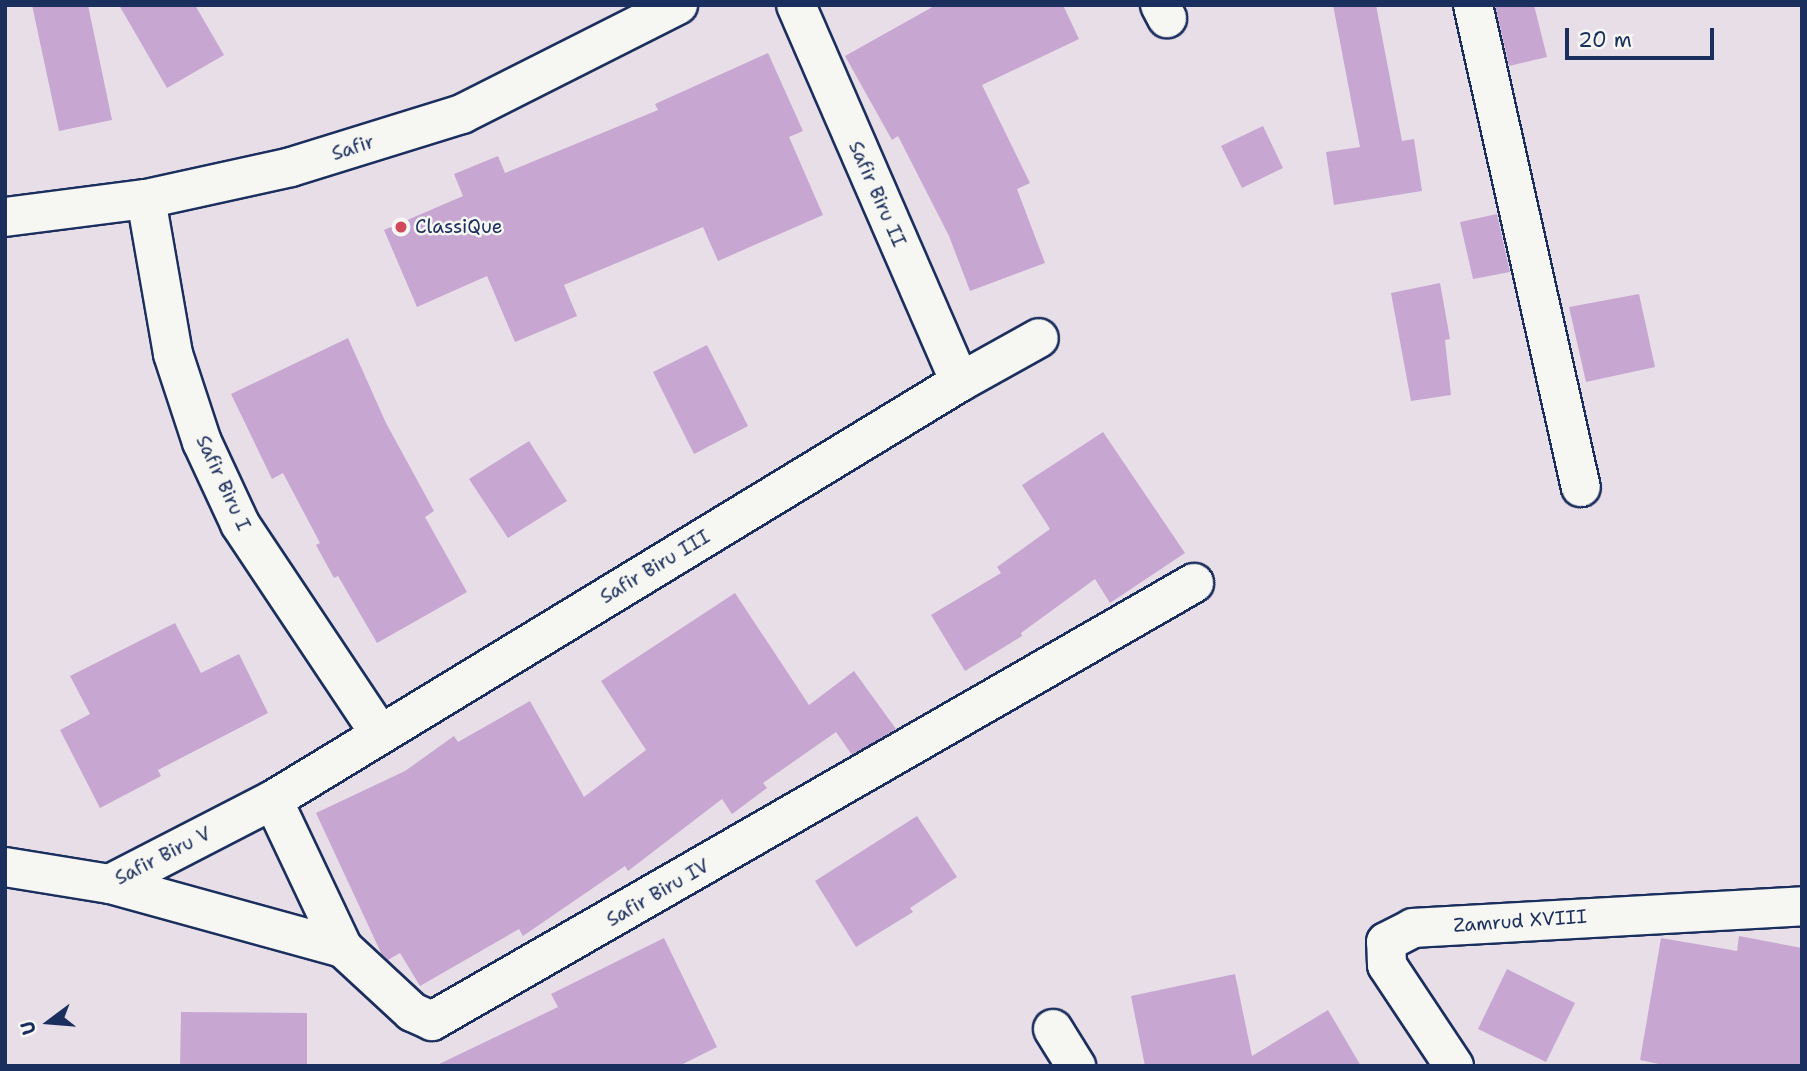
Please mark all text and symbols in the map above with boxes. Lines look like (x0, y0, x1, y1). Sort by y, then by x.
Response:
scale bar (1569, 14, 1718, 58)
text: 20 m (1578, 26, 1632, 54)
street label: Safir (329, 130, 377, 166)
street label: Safir Biru II (844, 138, 910, 250)
place label: ClassiQue (415, 216, 503, 238)
marker: ClassiQue (393, 219, 409, 235)
street label: Safir Biru I (191, 432, 255, 534)
street label: Safir Biru III (596, 525, 714, 609)
street label: Safir Biru V (111, 822, 215, 890)
street label: Safir Biru IV (602, 854, 714, 932)
street label: Zamrud XVIII (1452, 905, 1588, 937)
north arrow (14, 987, 84, 1057)
text: U (15, 1018, 42, 1038)

